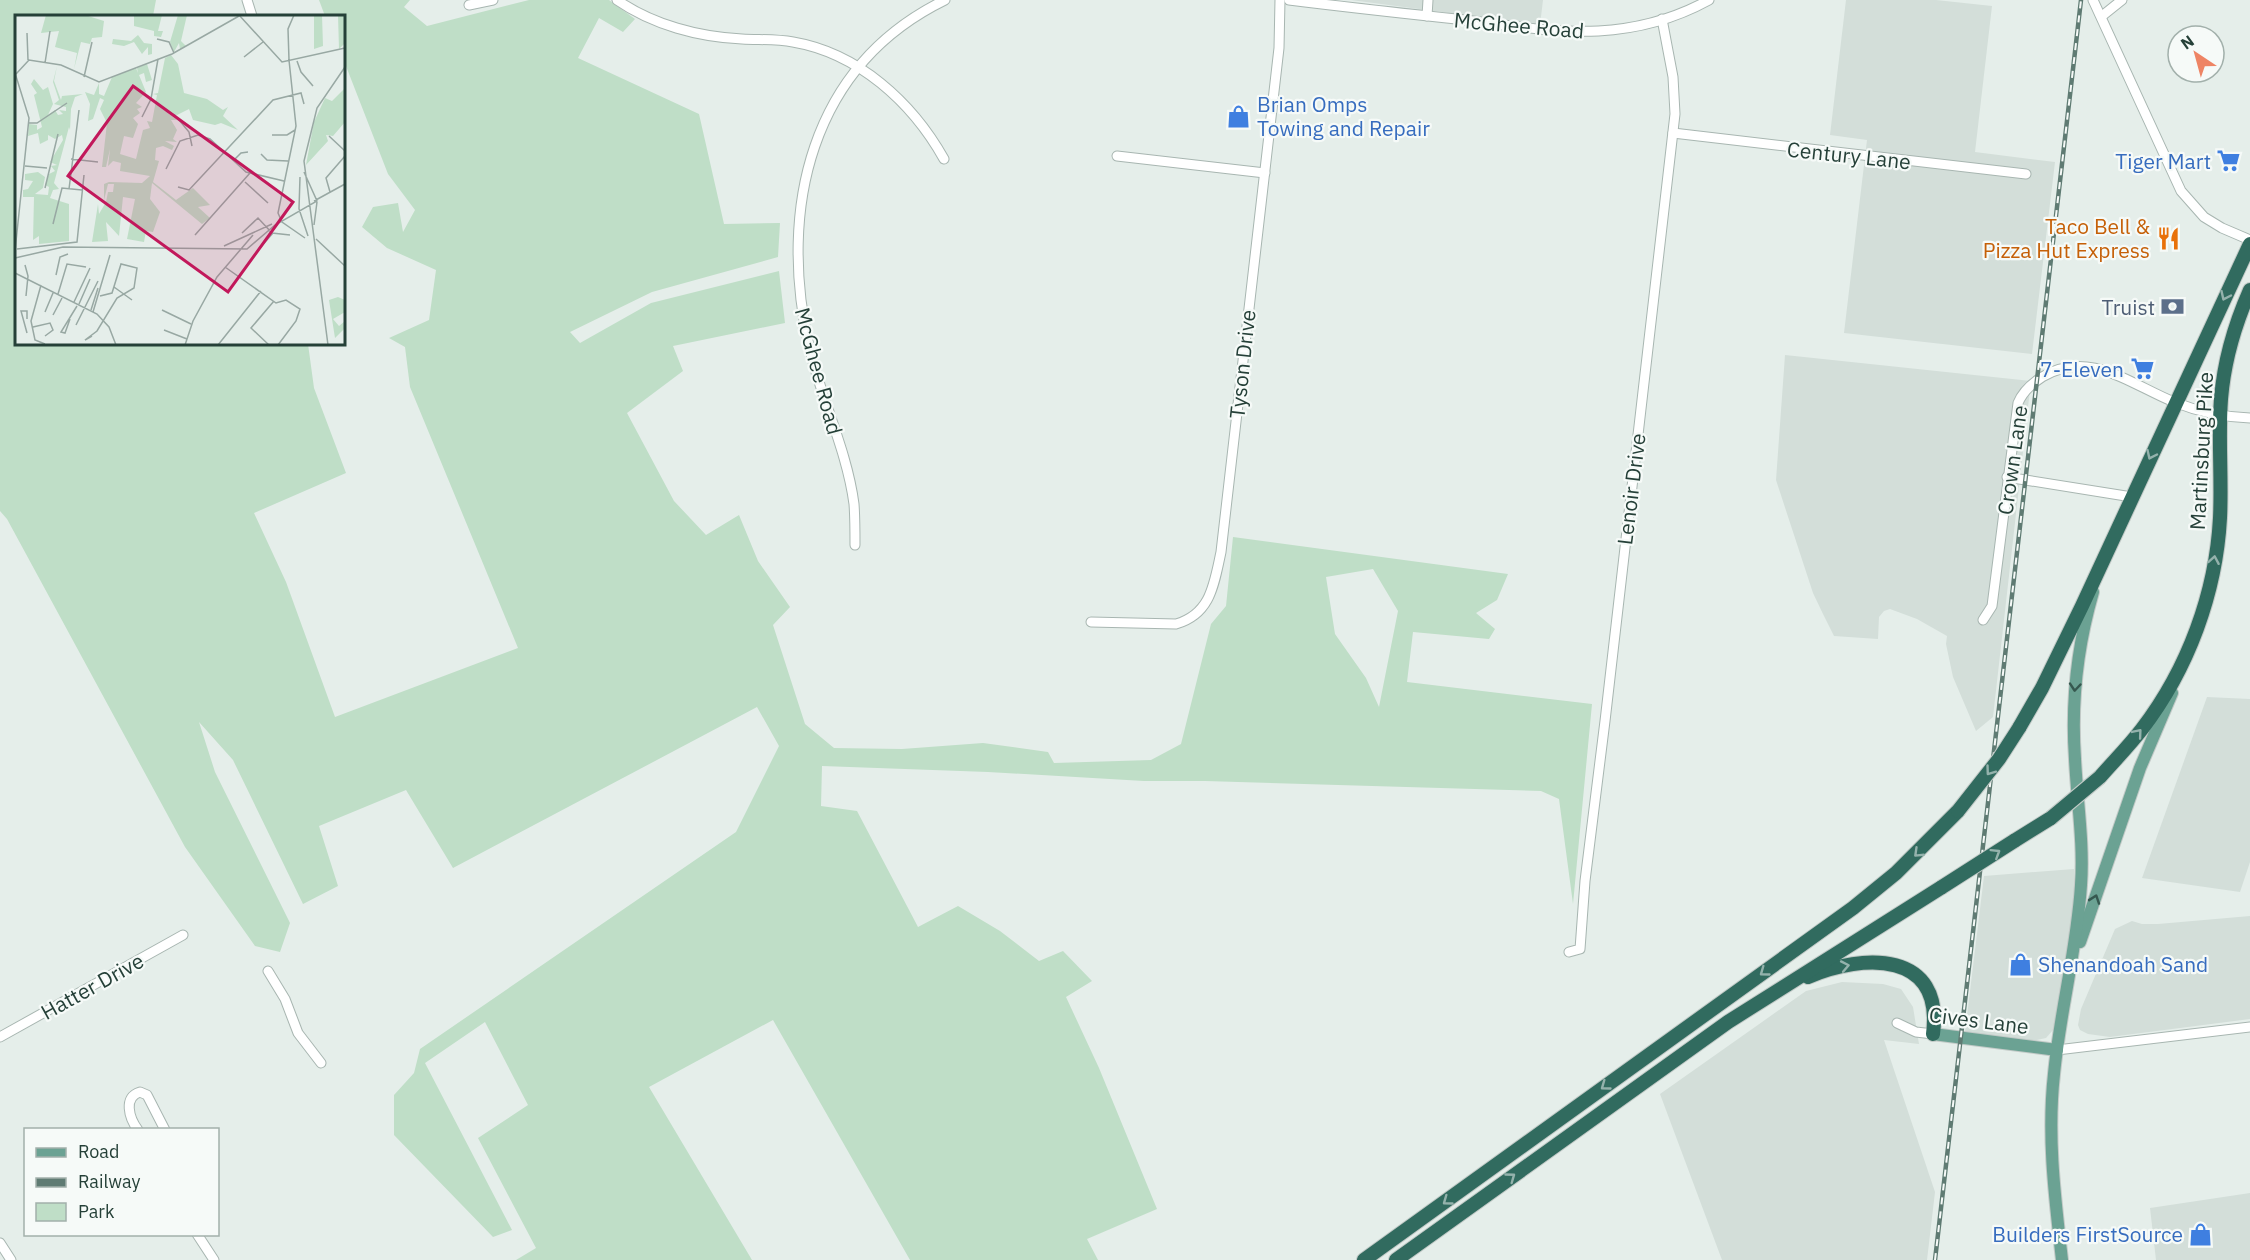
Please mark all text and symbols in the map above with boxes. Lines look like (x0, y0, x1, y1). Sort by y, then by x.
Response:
street label: McGhee Road (1453, 5, 1585, 45)
inset map (15, 15, 345, 345)
north arrow (2166, 24, 2226, 84)
text: N (2177, 30, 2198, 53)
place label: Brian Omps Towing and Repair (1257, 90, 1430, 142)
shop icon: Brian Omps Towing and Repair (1226, 103, 1252, 129)
street label: Century Lane (1786, 135, 1912, 175)
place label: Tiger Mart (2115, 147, 2211, 175)
supermarket icon: Tiger Mart (2216, 148, 2242, 174)
place label: Taco Bell & Pizza Hut Express (1983, 212, 2150, 264)
restaurant icon: Taco Bell & Pizza Hut Express (2155, 225, 2181, 251)
one-way arrow (2220, 290, 2232, 301)
place label: Truist (2102, 293, 2155, 321)
bank icon: Truist (2160, 294, 2186, 320)
street label: McGhee Road (789, 304, 849, 438)
street label: Tyson Drive (1222, 308, 1262, 420)
place label: 7-Eleven (2040, 355, 2124, 383)
supermarket icon: 7-Eleven (2129, 356, 2155, 382)
street label: Martinsburg Pike (2183, 371, 2219, 531)
street label: Crown Lane (1990, 403, 2034, 517)
street label: Lenoir Drive (1610, 432, 1652, 546)
one-way arrow (2146, 449, 2158, 460)
one-way arrow (2208, 556, 2220, 565)
one-way arrow (2069, 683, 2082, 692)
one-way arrow (2131, 729, 2142, 740)
one-way arrow (1986, 764, 1997, 775)
one-way arrow (1914, 846, 1925, 857)
one-way arrow (1989, 849, 2000, 860)
one-way arrow (2087, 894, 2100, 905)
street label: Hatter Drive (36, 946, 148, 1026)
place label: Shenandoah Sand (2038, 950, 2208, 978)
shop icon: Shenandoah Sand (2007, 951, 2033, 977)
one-way arrow (1840, 960, 1850, 973)
one-way arrow (1759, 965, 1770, 976)
street label: Cives Lane (1927, 1000, 2031, 1040)
one-way arrow (1601, 1079, 1612, 1090)
legend (24, 1128, 219, 1236)
text: Road (78, 1140, 119, 1163)
text: Railway (78, 1170, 140, 1193)
one-way arrow (1505, 1173, 1516, 1184)
one-way arrow (1443, 1193, 1454, 1204)
text: Park (78, 1200, 115, 1223)
place label: Builders FirstSource (1992, 1220, 2183, 1248)
shop icon: Builders FirstSource (2188, 1221, 2214, 1247)

